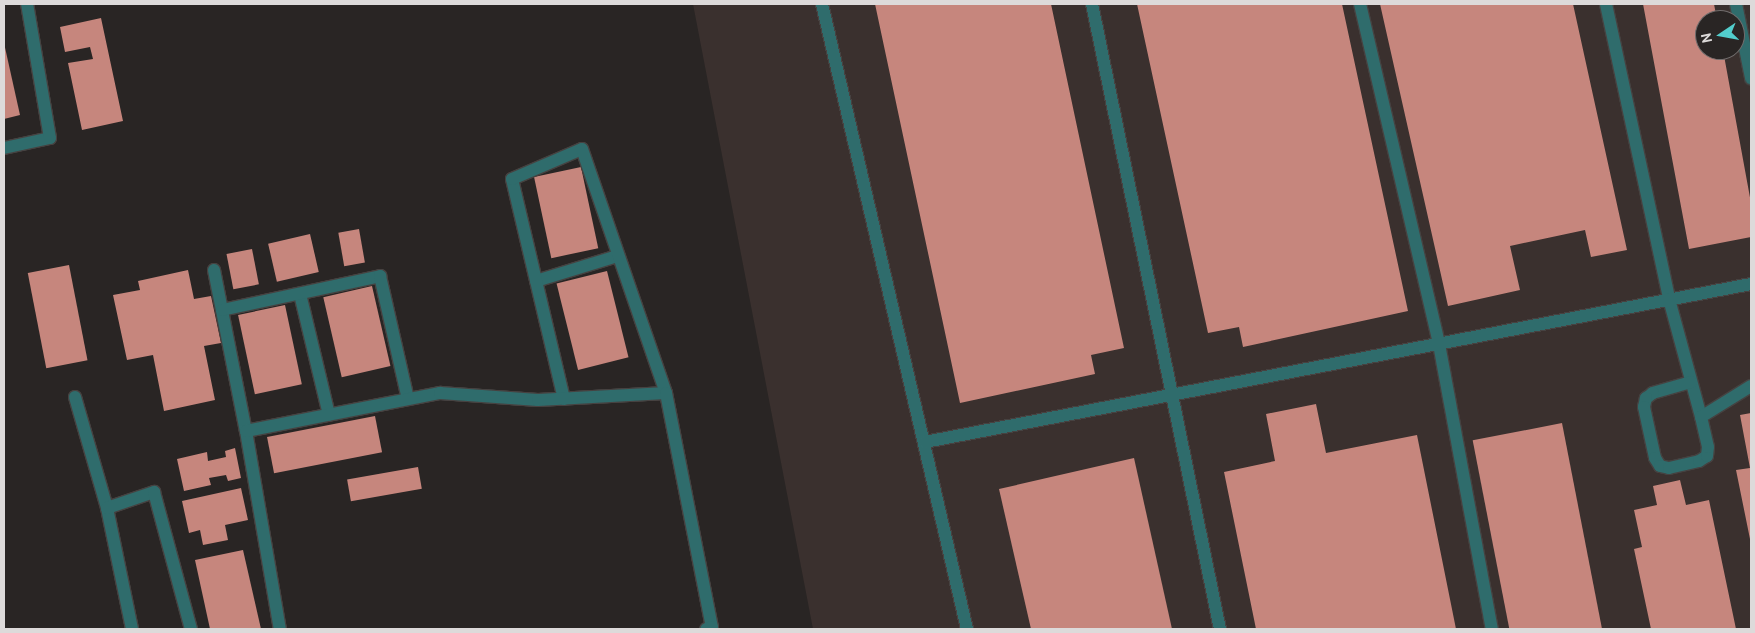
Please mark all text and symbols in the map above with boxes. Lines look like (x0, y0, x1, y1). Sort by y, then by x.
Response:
north arrow (1695, 10, 1745, 60)
text: N (1697, 32, 1716, 44)

